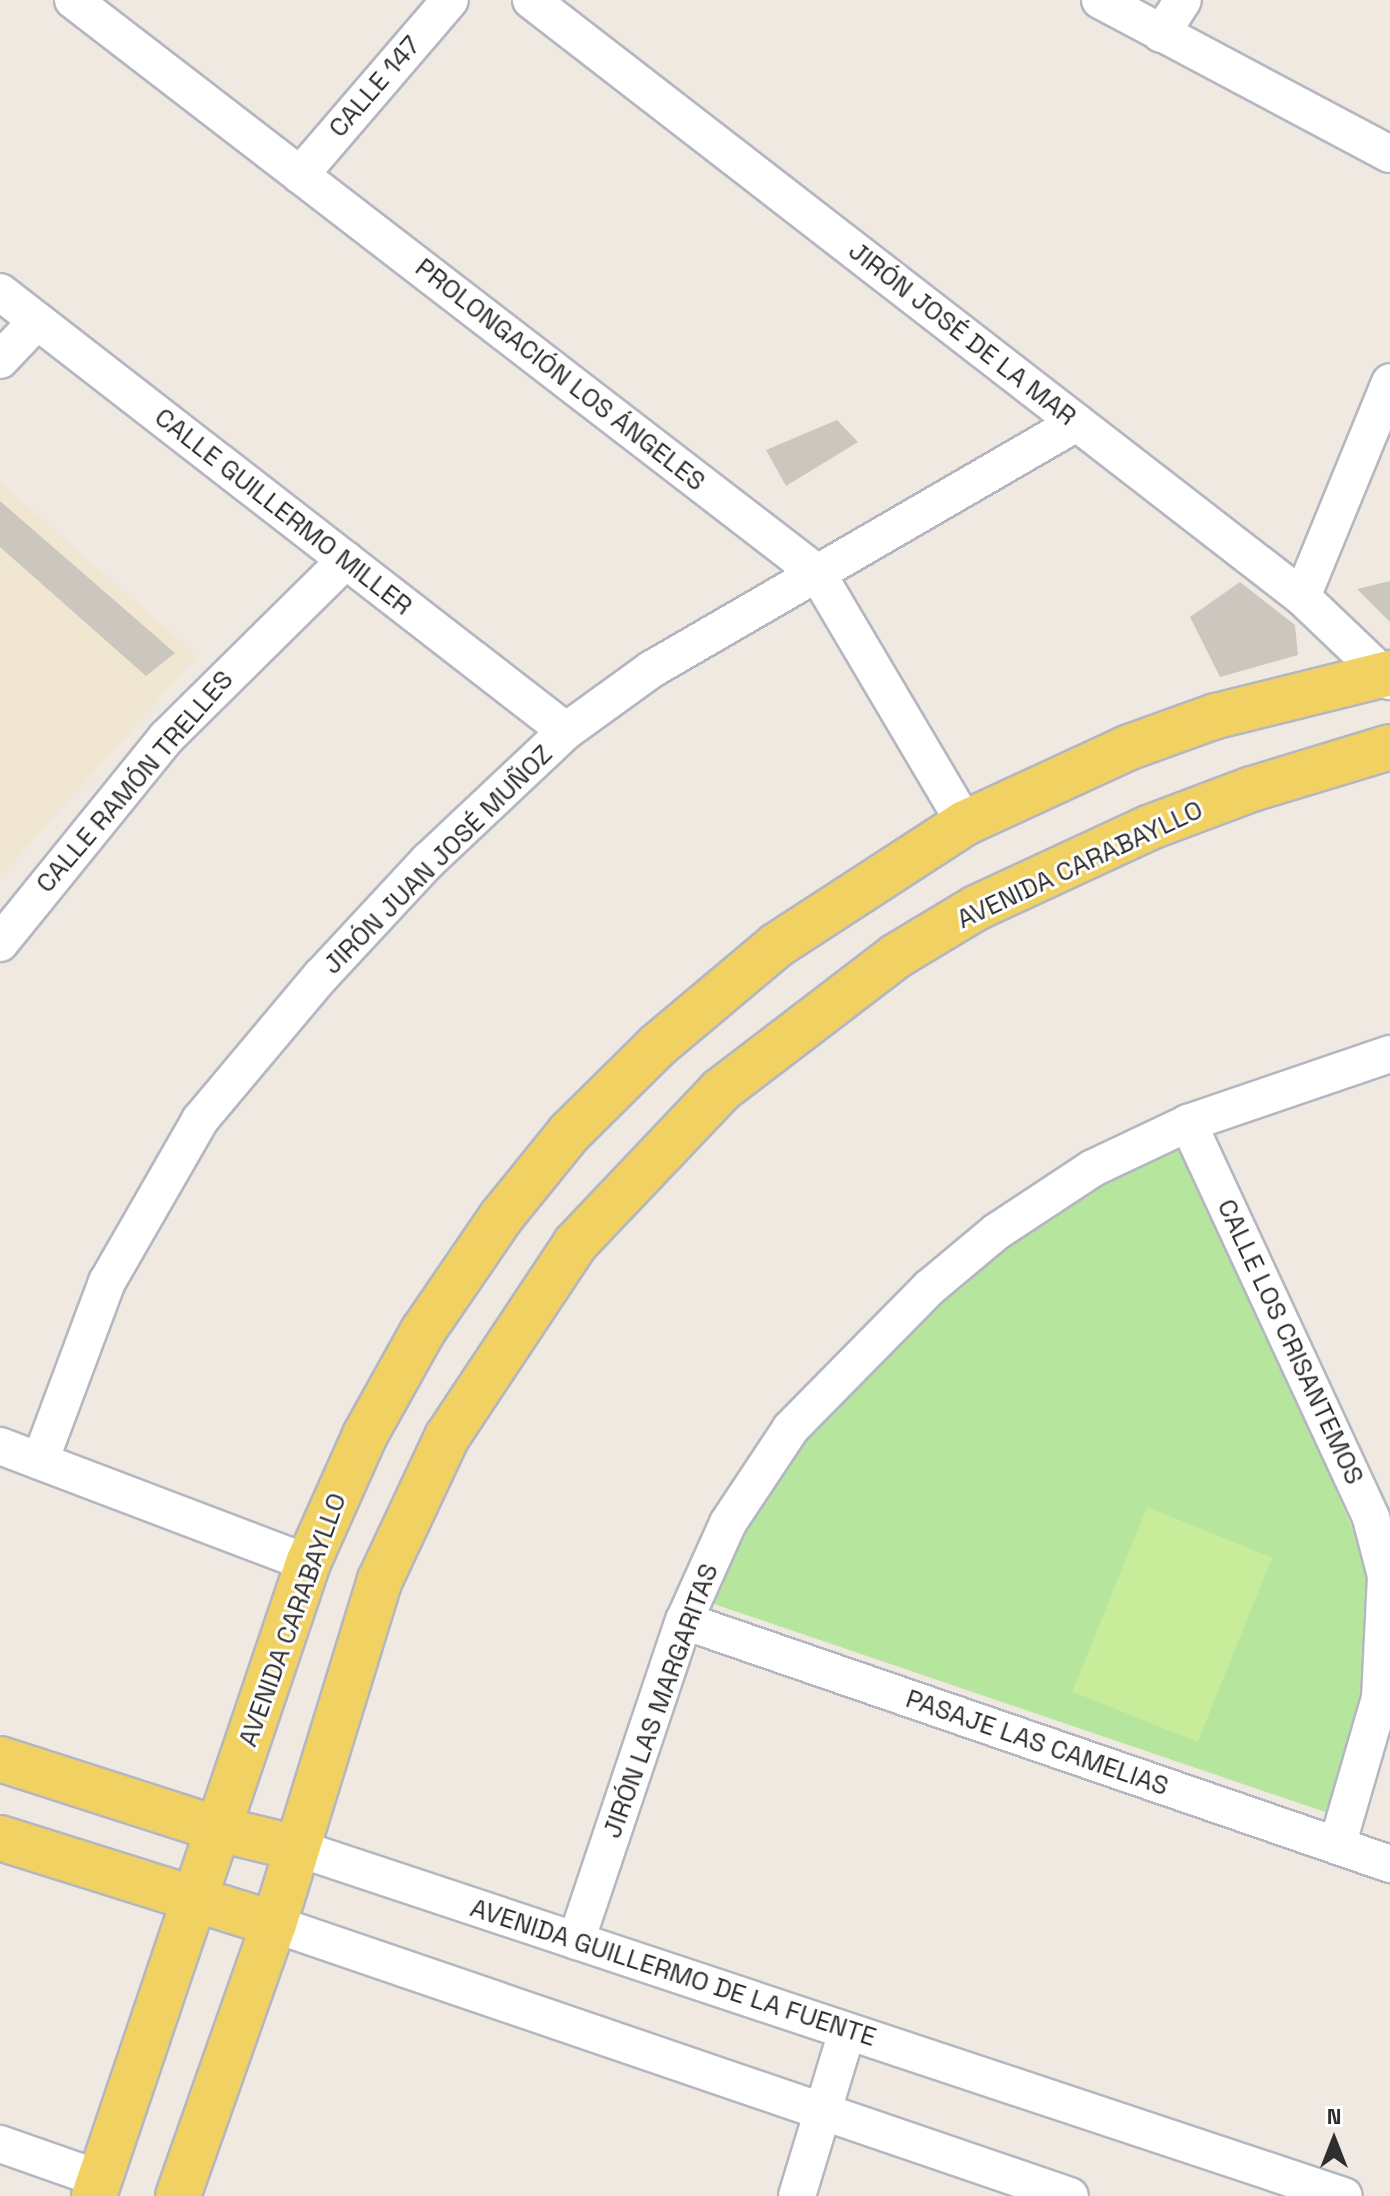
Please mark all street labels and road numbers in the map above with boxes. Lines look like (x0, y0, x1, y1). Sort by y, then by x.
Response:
street label: CALLE 147 (323, 30, 427, 144)
street label: JIRÓN JOSÉ DE LA MAR (842, 235, 1082, 433)
street label: PROLONGACIÓN LOS ÁNGELES (409, 252, 711, 498)
street label: CALLE GUILLERMO MILLER (148, 402, 418, 622)
street label: CALLE RAMÓN TRELLES (30, 664, 240, 900)
street label: JIRÓN JUAN JOSÉ MUÑOZ (317, 739, 559, 981)
street label: AVENIDA CARABAYLLO (952, 794, 1208, 936)
street label: CALLE LOS CRISANTEMOS (1210, 1194, 1370, 1490)
street label: AVENIDA CARABAYLLO (233, 1489, 353, 1751)
street label: JIRÓN LAS MARGARITAS (597, 1560, 725, 1842)
street label: PASAJE LAS CAMELIAS (902, 1683, 1172, 1803)
street label: AVENIDA GUILLERMO DE LA FUENTE (466, 1892, 880, 2054)

